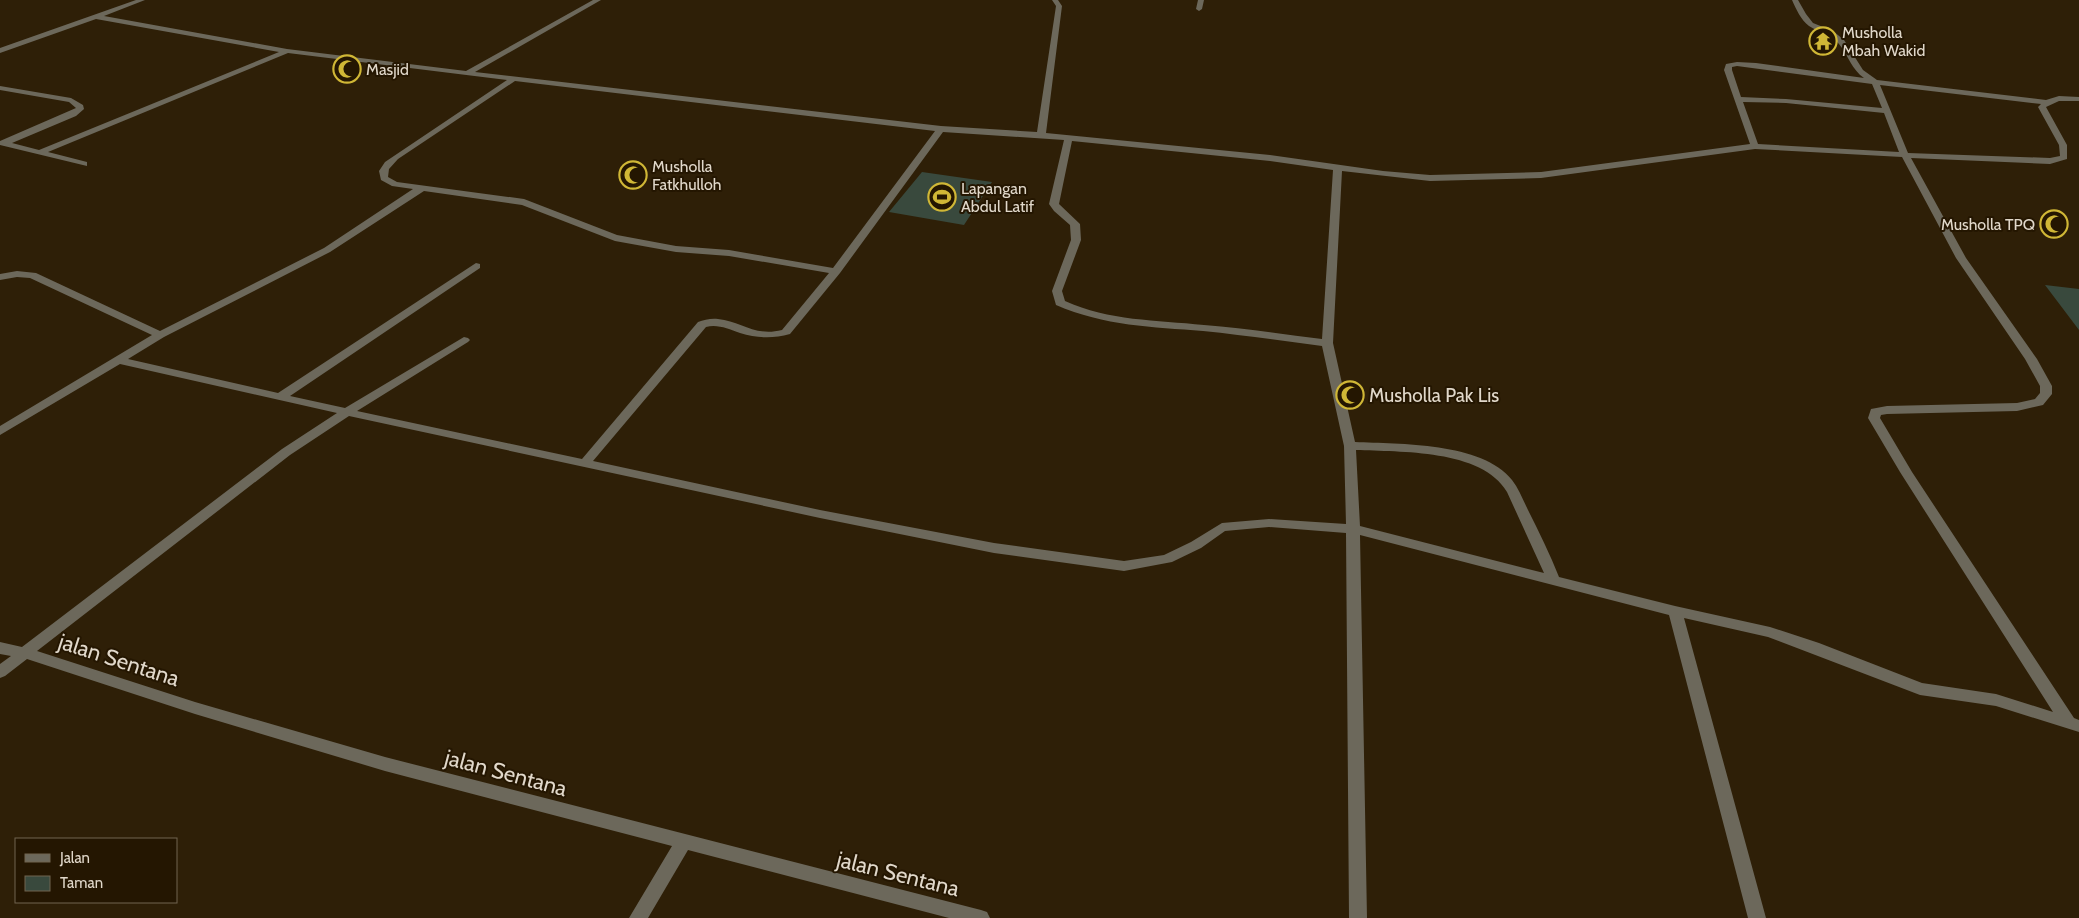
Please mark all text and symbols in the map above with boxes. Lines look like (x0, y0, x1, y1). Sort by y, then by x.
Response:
place label: Musholla Mbah Wakid (1842, 23, 1925, 60)
temple icon: Musholla Mbah Wakid (1808, 26, 1838, 56)
mosque icon: Masjid (332, 54, 362, 84)
place label: Masjid (366, 60, 409, 79)
place label: Musholla Fatkhulloh (652, 157, 722, 194)
mosque icon: Musholla Fatkhulloh (618, 160, 648, 190)
place label: Lapangan Abdul Latif (961, 179, 1035, 216)
sports icon: Lapangan Abdul Latif (927, 182, 957, 212)
mosque icon: Musholla TPQ (2039, 209, 2069, 239)
place label: Musholla TPQ (1941, 215, 2035, 234)
mosque icon: Musholla Pak Lis (1335, 380, 1365, 410)
place label: Musholla Pak Lis (1369, 384, 1499, 407)
street label: jalan Sentana (54, 627, 183, 692)
street label: jalan Sentana (441, 743, 570, 802)
legend (15, 838, 178, 903)
street label: jalan Sentana (833, 846, 962, 902)
text: Jalan (59, 849, 90, 867)
text: Taman (60, 874, 103, 892)

